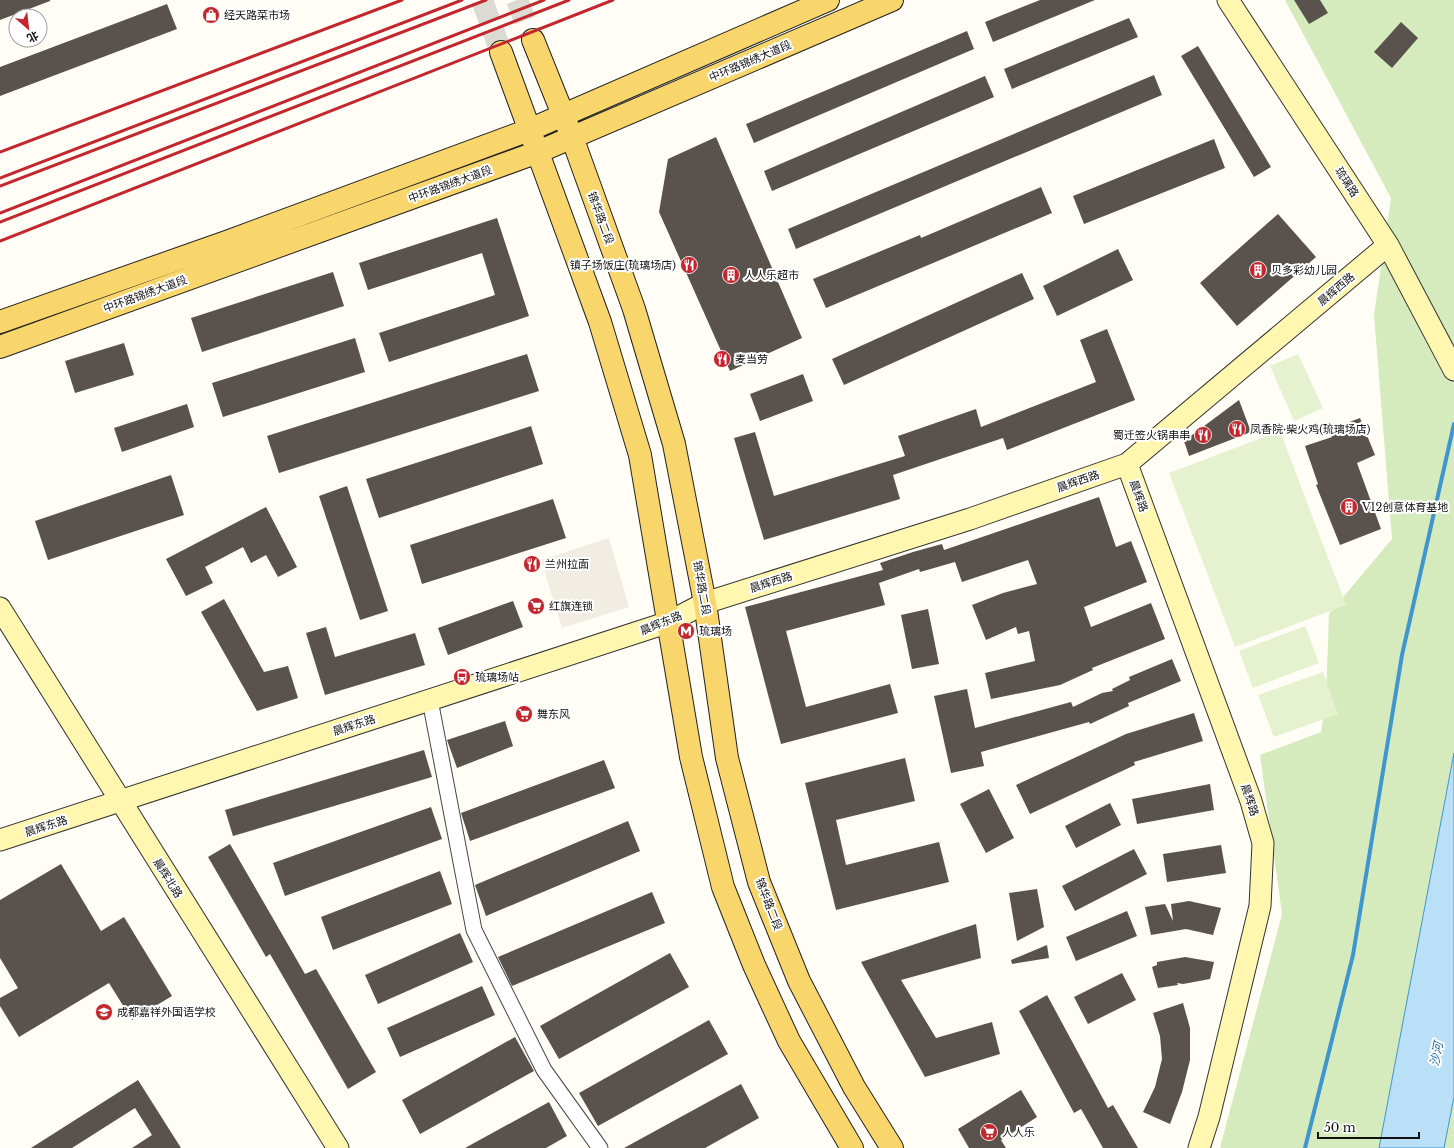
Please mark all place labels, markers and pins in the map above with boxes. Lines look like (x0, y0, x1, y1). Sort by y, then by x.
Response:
shop icon: 经天路菜市场 (201, 5, 221, 25)
place label: 经天路菜市场 (224, 8, 290, 22)
restaurant icon: 镇子场饭庄(琉璃场店) (679, 255, 699, 275)
place label: 镇子场饭庄(琉璃场店) (570, 258, 676, 272)
building icon: 贝多彩幼儿园 (1248, 260, 1268, 280)
place label: 贝多彩幼儿园 (1271, 263, 1337, 277)
building icon: 人人乐超市 (721, 265, 741, 285)
place label: 人人乐超市 (744, 268, 799, 282)
restaurant icon: 麦当劳 (712, 349, 732, 369)
place label: 麦当劳 (735, 352, 768, 366)
restaurant icon: 凤香院·柴火鸡(琉璃场店) (1227, 419, 1247, 439)
place label: 凤香院·柴火鸡(琉璃场店) (1250, 422, 1371, 436)
restaurant icon: 蜀迁签火锅串串 (1193, 425, 1213, 445)
place label: 蜀迁签火锅串串 (1113, 428, 1190, 442)
building icon: V12创意体育基地 (1339, 497, 1359, 517)
place label: V12创意体育基地 (1361, 500, 1448, 514)
restaurant icon: 兰州拉面 (522, 554, 542, 574)
place label: 兰州拉面 (545, 557, 589, 571)
supermarket icon: 红旗连锁 (526, 596, 546, 616)
place label: 红旗连锁 (549, 599, 593, 613)
metro station icon: 琉璃场 (676, 621, 696, 641)
place label: 琉璃场 (699, 624, 732, 638)
bus stop icon: 琉璃场站 (452, 667, 472, 687)
place label: 琉璃场站 (475, 670, 519, 684)
supermarket icon: 舞东风 (514, 704, 534, 724)
place label: 舞东风 (537, 707, 570, 721)
school or university icon: 成都嘉祥外国语学校 (94, 1002, 114, 1022)
place label: 成都嘉祥外国语学校 (117, 1005, 216, 1019)
supermarket icon: 人人乐 (979, 1122, 999, 1142)
place label: 人人乐 (1002, 1125, 1035, 1139)

